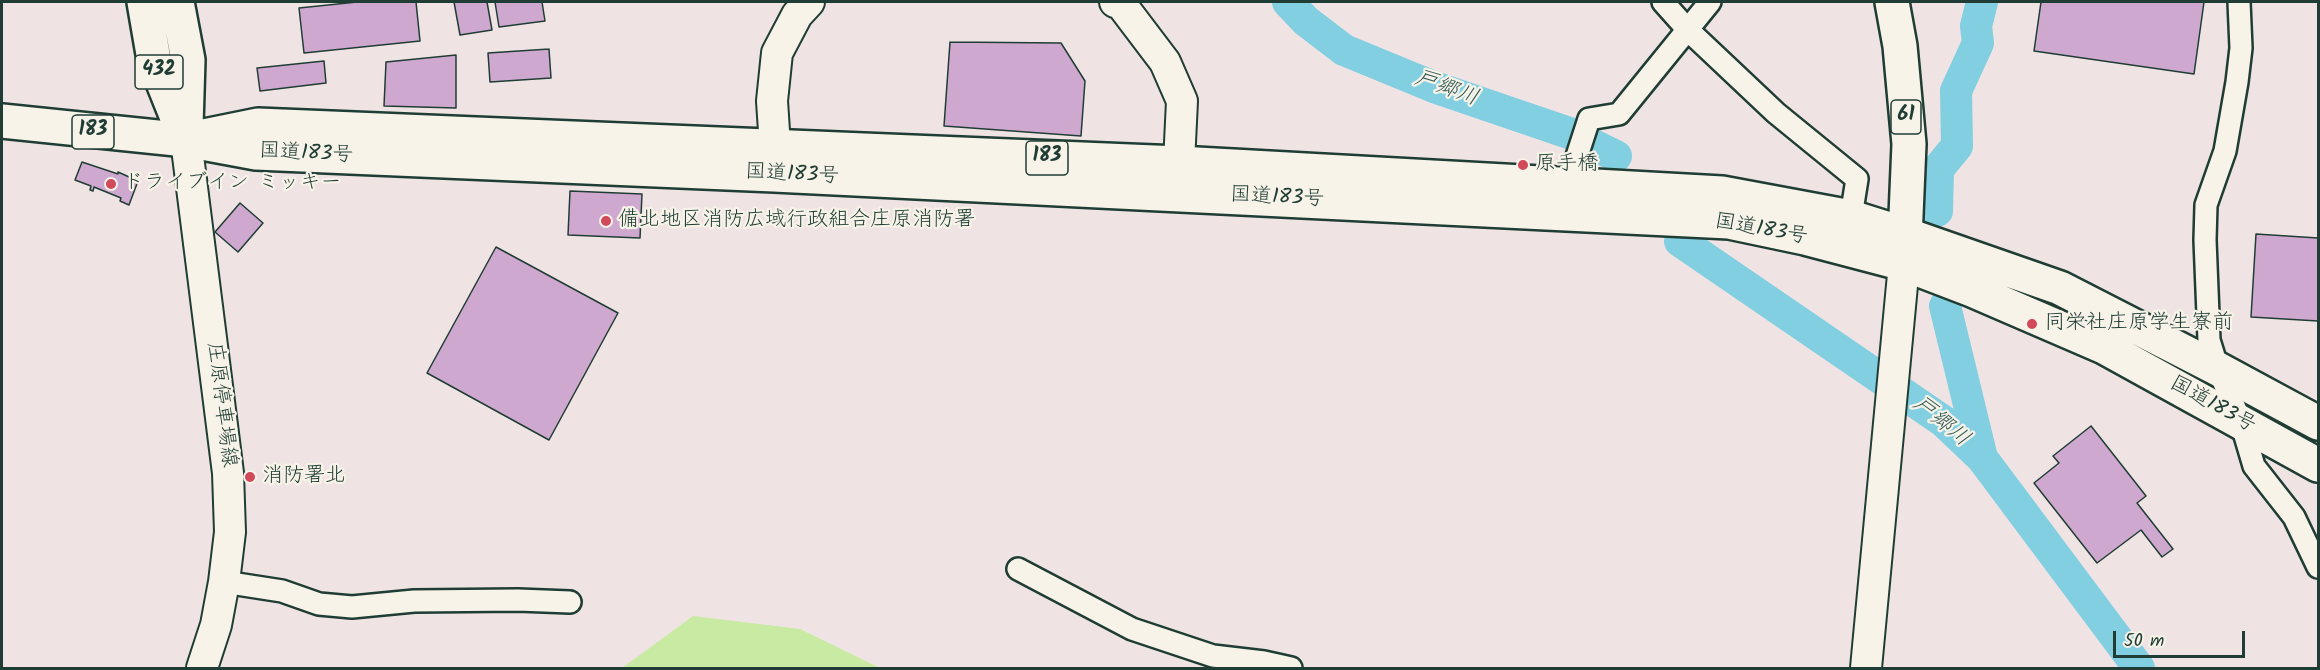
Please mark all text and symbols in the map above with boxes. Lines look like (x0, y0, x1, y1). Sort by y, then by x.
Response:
road number: 432 (135, 55, 183, 89)
water label: 戸郷川 (1410, 66, 1482, 114)
road number: 61 (1891, 100, 1921, 134)
road number: 183 (72, 115, 114, 149)
street label: 国道183号 (258, 140, 354, 170)
road number: 183 (1026, 141, 1068, 175)
place label: 原手橋 (1535, 152, 1598, 178)
marker: 原手橋 (1516, 158, 1530, 172)
street label: 国道183号 (744, 161, 840, 191)
place label: ドライブイン ミッキー (123, 171, 341, 197)
marker: ドライブイン ミッキー (104, 177, 118, 191)
street label: 国道183号 (1229, 184, 1325, 214)
place label: 備北地区消防広域行政組合庄原消防署 (618, 208, 975, 234)
street label: 国道183号 (1712, 210, 1810, 252)
marker: 備北地区消防広域行政組合庄原消防署 (599, 214, 613, 228)
place label: 同栄社庄原学生寮前 (2044, 311, 2233, 337)
marker: 同栄社庄原学生寮前 (2025, 317, 2039, 331)
street label: 庄原停車場線 (200, 341, 240, 469)
street label: 国道183号 (2165, 372, 2259, 440)
water label: 戸郷川 (1906, 392, 1974, 454)
place label: 消防署北 (262, 464, 346, 490)
marker: 消防署北 (243, 470, 257, 484)
scale bar (2116, 619, 2248, 657)
text: 50 m (2124, 627, 2164, 656)

